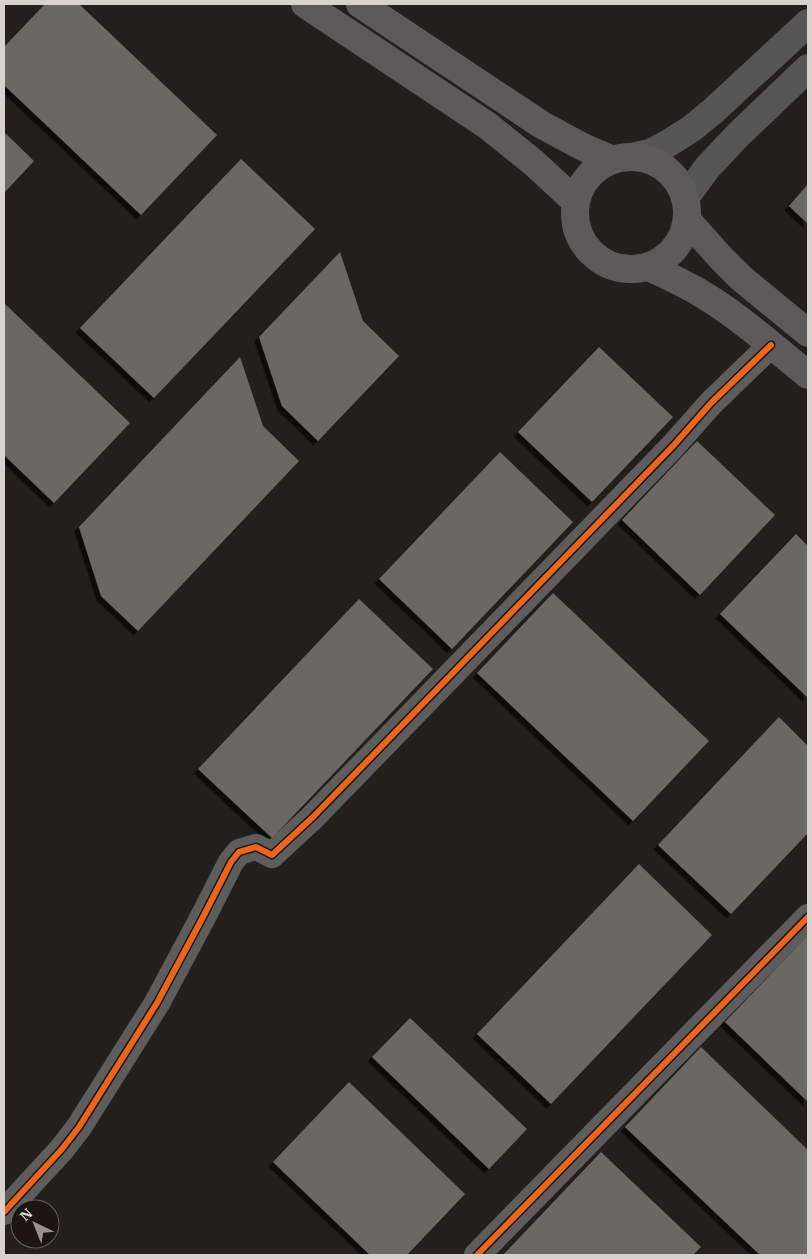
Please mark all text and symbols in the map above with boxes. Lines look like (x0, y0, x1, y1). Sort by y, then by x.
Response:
north arrow (10, 1199, 60, 1249)
text: N (16, 1204, 36, 1225)

